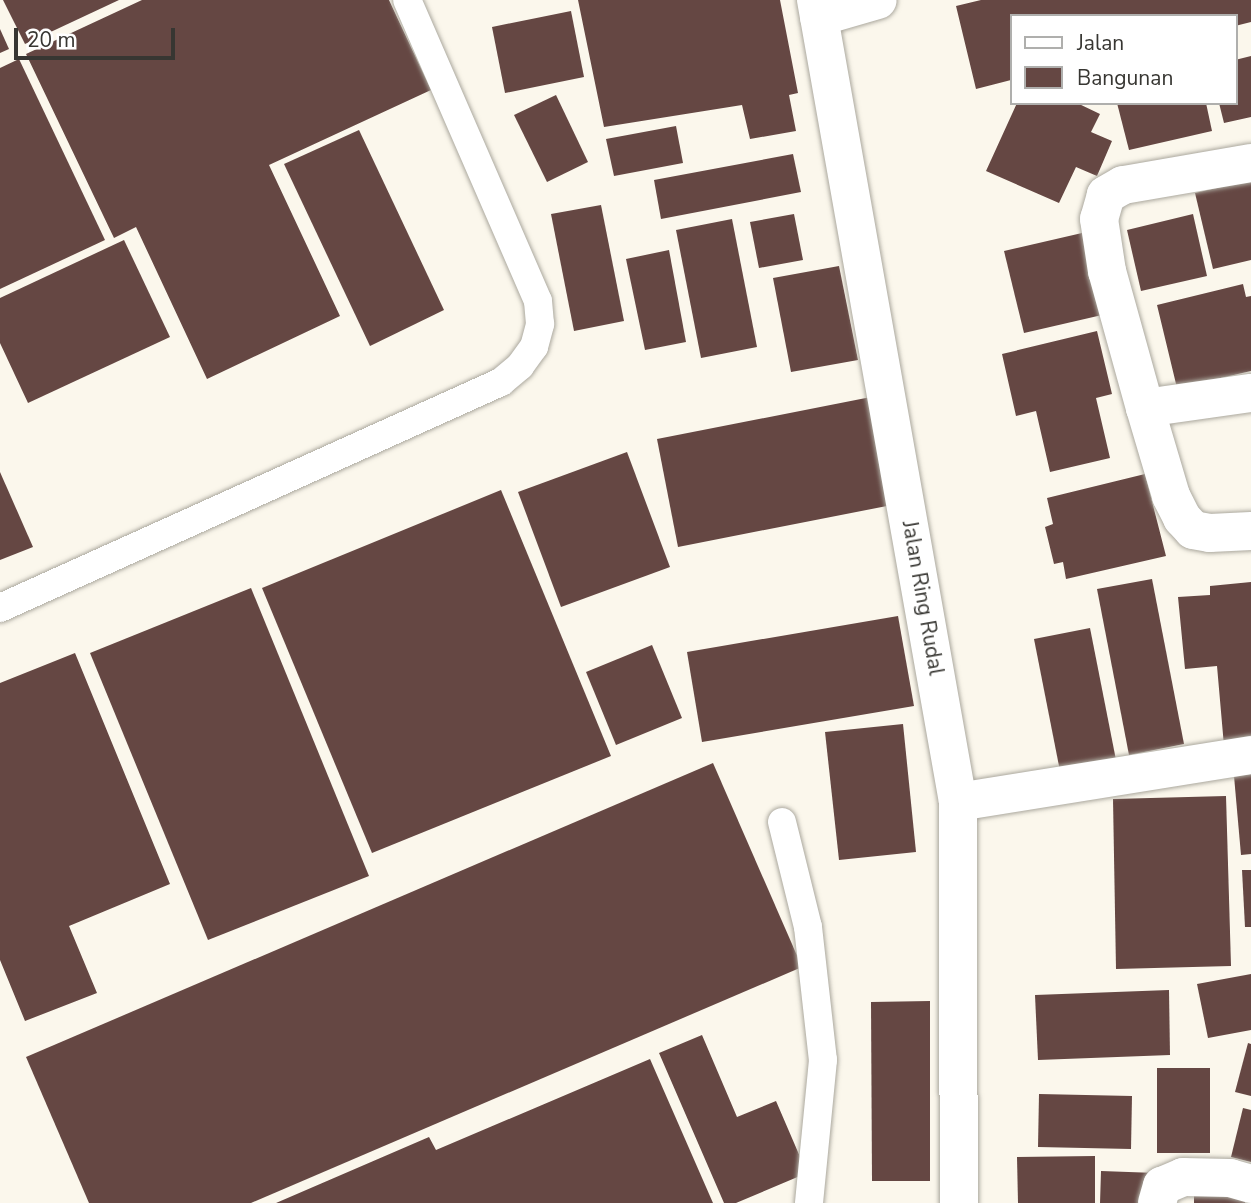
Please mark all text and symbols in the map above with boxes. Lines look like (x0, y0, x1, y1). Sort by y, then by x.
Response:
scale bar (18, 14, 178, 58)
legend (1010, 14, 1237, 105)
text: 20 m (27, 26, 76, 54)
text: Jalan (1077, 29, 1124, 57)
text: Bangunan (1077, 64, 1173, 92)
street label: Jalan Ring Rudal (897, 519, 949, 677)

